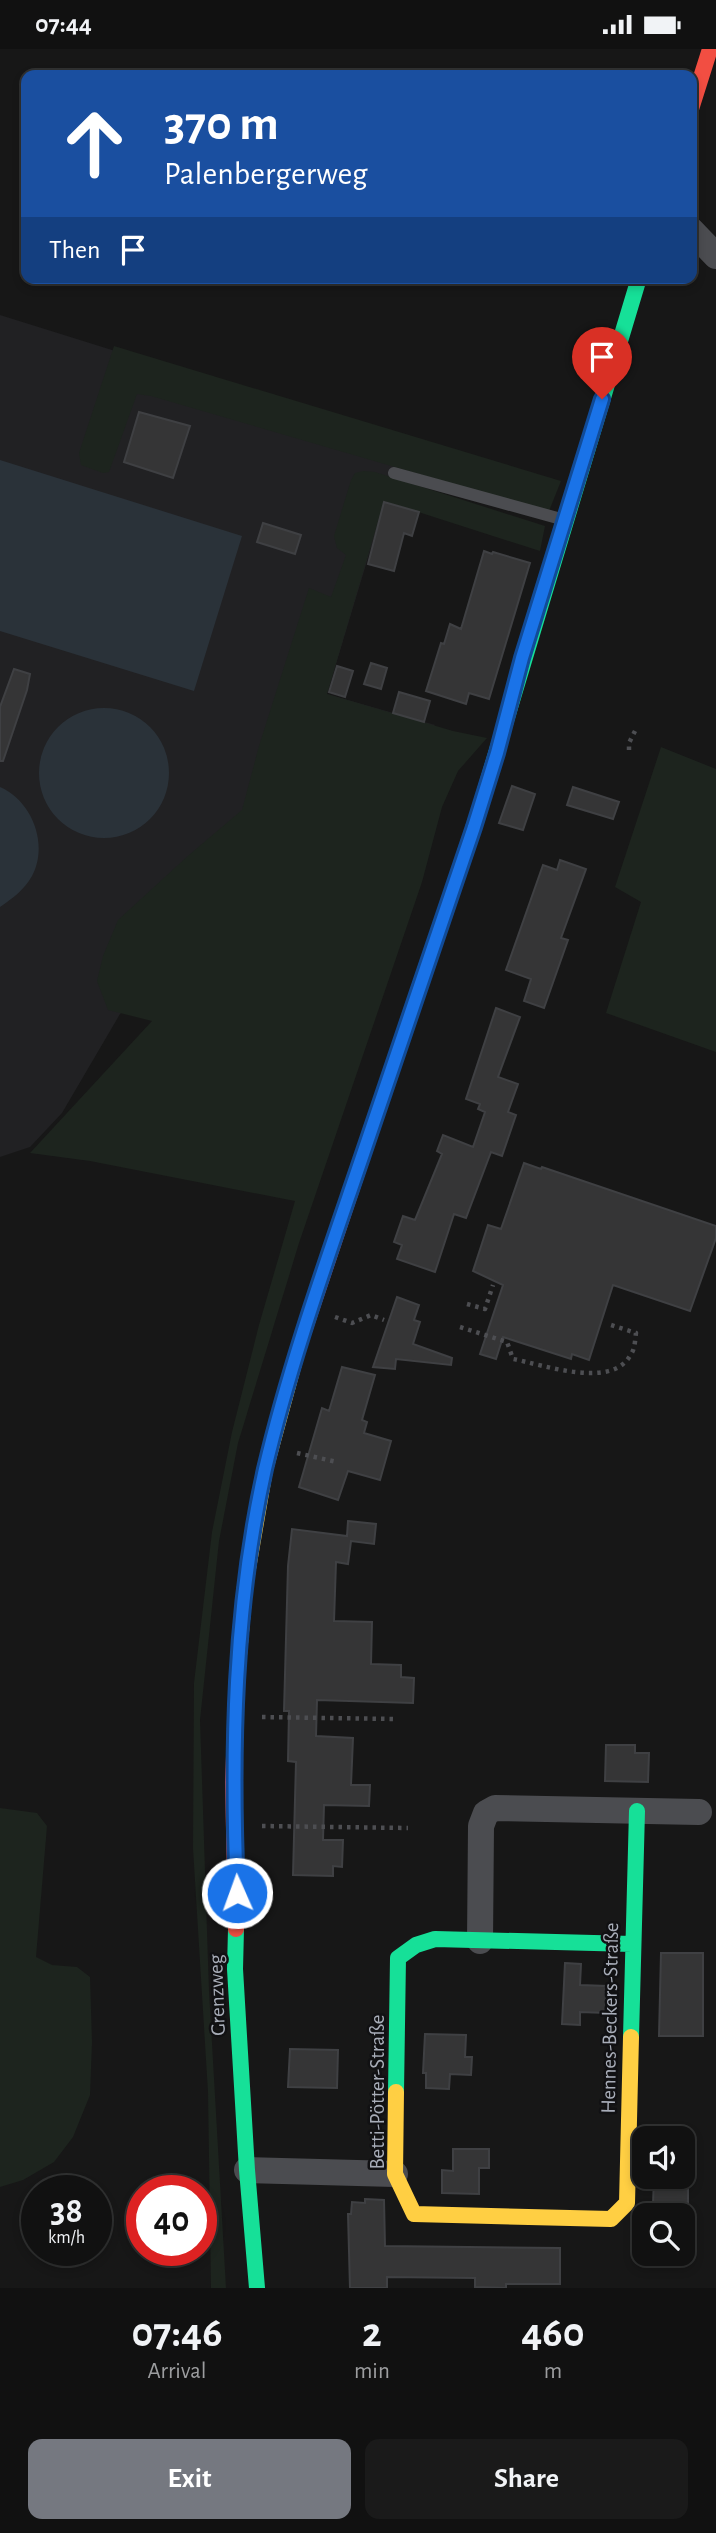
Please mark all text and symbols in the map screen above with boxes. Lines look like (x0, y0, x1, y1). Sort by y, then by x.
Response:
text: 07:44 (35, 11, 92, 37)
icon: ahead (49, 98, 140, 189)
text: 370 m (164, 100, 279, 149)
text: Palenbergerweg (164, 158, 368, 190)
icon: arrive (114, 231, 152, 269)
text: Then (49, 237, 100, 263)
pin (572, 327, 632, 399)
icon: arrive (583, 338, 621, 376)
position arrow (200, 1856, 274, 1930)
street label: Hennes-Beckers-Straße (598, 1922, 622, 2114)
street label: Grenzweg (205, 1953, 229, 2036)
street label: Betti-Pötter-Straße (367, 2015, 388, 2169)
map controls (632, 2126, 695, 2266)
button: sound (632, 2126, 695, 2189)
speed limit sign: 40 (126, 2175, 217, 2266)
text: 38 (50, 2194, 83, 2229)
button: search (632, 2203, 695, 2266)
text: km/h (48, 2229, 85, 2247)
text: 07:46 (131, 2312, 223, 2354)
text: 2 (362, 2312, 382, 2354)
text: 460 (521, 2312, 585, 2354)
text: Arrival (147, 2360, 207, 2383)
text: min (354, 2360, 390, 2383)
text: m (544, 2360, 562, 2383)
button: Exit (28, 2439, 351, 2519)
button: Share (365, 2439, 688, 2519)

